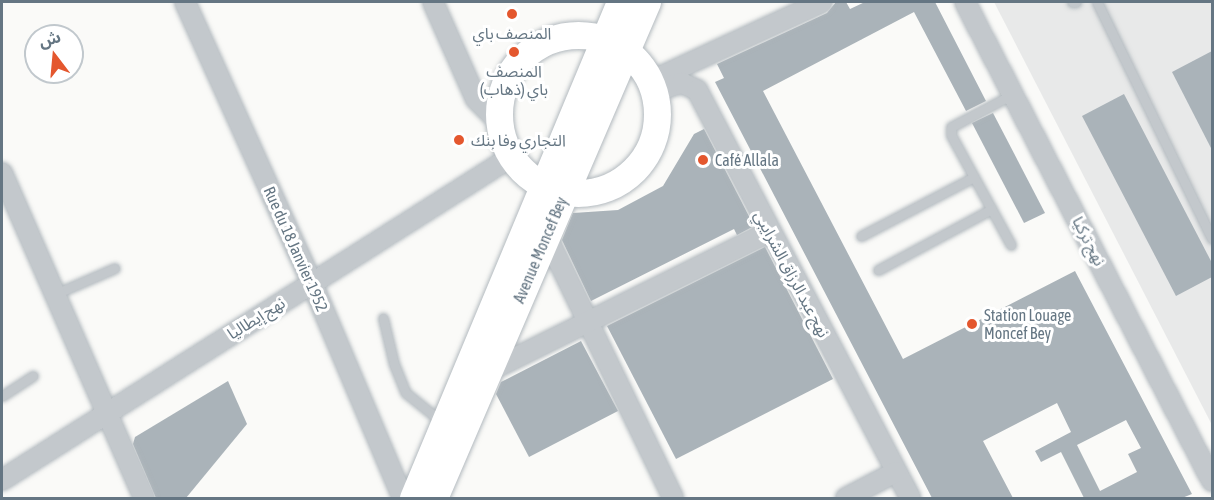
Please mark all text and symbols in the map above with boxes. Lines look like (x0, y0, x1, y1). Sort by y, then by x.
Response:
marker: المنصف باي (505, 7, 519, 21)
place label: المنصف باي (473, 23, 551, 43)
north arrow (24, 24, 84, 84)
text: ش (37, 27, 63, 50)
marker: المنصف باي (ذهاب) (507, 45, 521, 59)
place label: المنصف باي (ذهاب) (480, 61, 548, 99)
place label: التجاري وفا بنك (471, 130, 566, 150)
marker: التجاري وفا بنك (452, 133, 466, 147)
place label: Café Allala (715, 150, 779, 170)
marker: Café Allala (696, 153, 710, 167)
street label: Rue du 18 Janvier 1952 (260, 184, 332, 314)
street label: Avenue Moncef Bey (509, 194, 571, 306)
street label: نهج عبد الرزاق الشرايبي (750, 207, 834, 341)
street label: نهج تركيا (1068, 213, 1110, 269)
street label: نهج إيطاليا (224, 293, 288, 343)
place label: Station Louage Moncef Bey (984, 305, 1071, 343)
marker: Station Louage Moncef Bey (965, 317, 979, 331)

